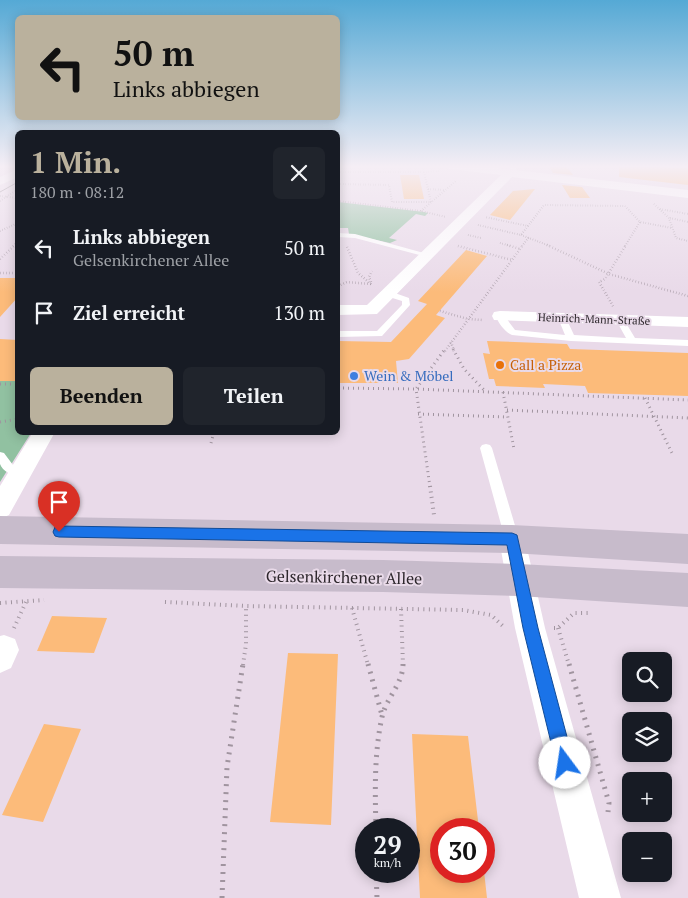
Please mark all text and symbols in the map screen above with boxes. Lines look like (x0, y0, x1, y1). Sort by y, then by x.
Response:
text: 50 m (113, 30, 194, 76)
icon: left (30, 35, 95, 100)
text: Links abbiegen (113, 74, 259, 103)
text: 1 Min. (30, 142, 121, 182)
button: close (273, 147, 325, 199)
text: 180 m · 08:12 (30, 181, 124, 203)
text: Links abbiegen (73, 224, 210, 249)
icon: left (30, 234, 58, 262)
text: 50 m (284, 235, 325, 260)
text: Gelsenkirchener Allee (73, 249, 229, 271)
icon: arrive (30, 299, 58, 327)
text: Ziel erreicht (73, 300, 185, 325)
text: 130 m (274, 300, 325, 325)
street label: Heinrich-Mann-Straße (538, 310, 651, 328)
place label: Call a Pizza (510, 355, 581, 374)
marker: Call a Pizza (494, 359, 506, 371)
place label: Wein & Möbel (364, 366, 453, 385)
button: Beenden (30, 367, 173, 425)
button: Teilen (183, 367, 325, 425)
marker: Wein & Möbel (348, 370, 360, 382)
pin (38, 481, 80, 532)
icon: arrive (45, 488, 73, 516)
street label: Gelsenkirchener Allee (266, 565, 422, 589)
map controls (622, 652, 672, 882)
button: search (622, 652, 672, 702)
button: layers (622, 712, 672, 762)
position arrow (538, 736, 590, 788)
button: + (622, 772, 672, 822)
speed limit sign: 30 (430, 818, 495, 883)
text: 29 (373, 828, 402, 861)
button: − (622, 832, 672, 882)
text: km/h (374, 855, 401, 870)

